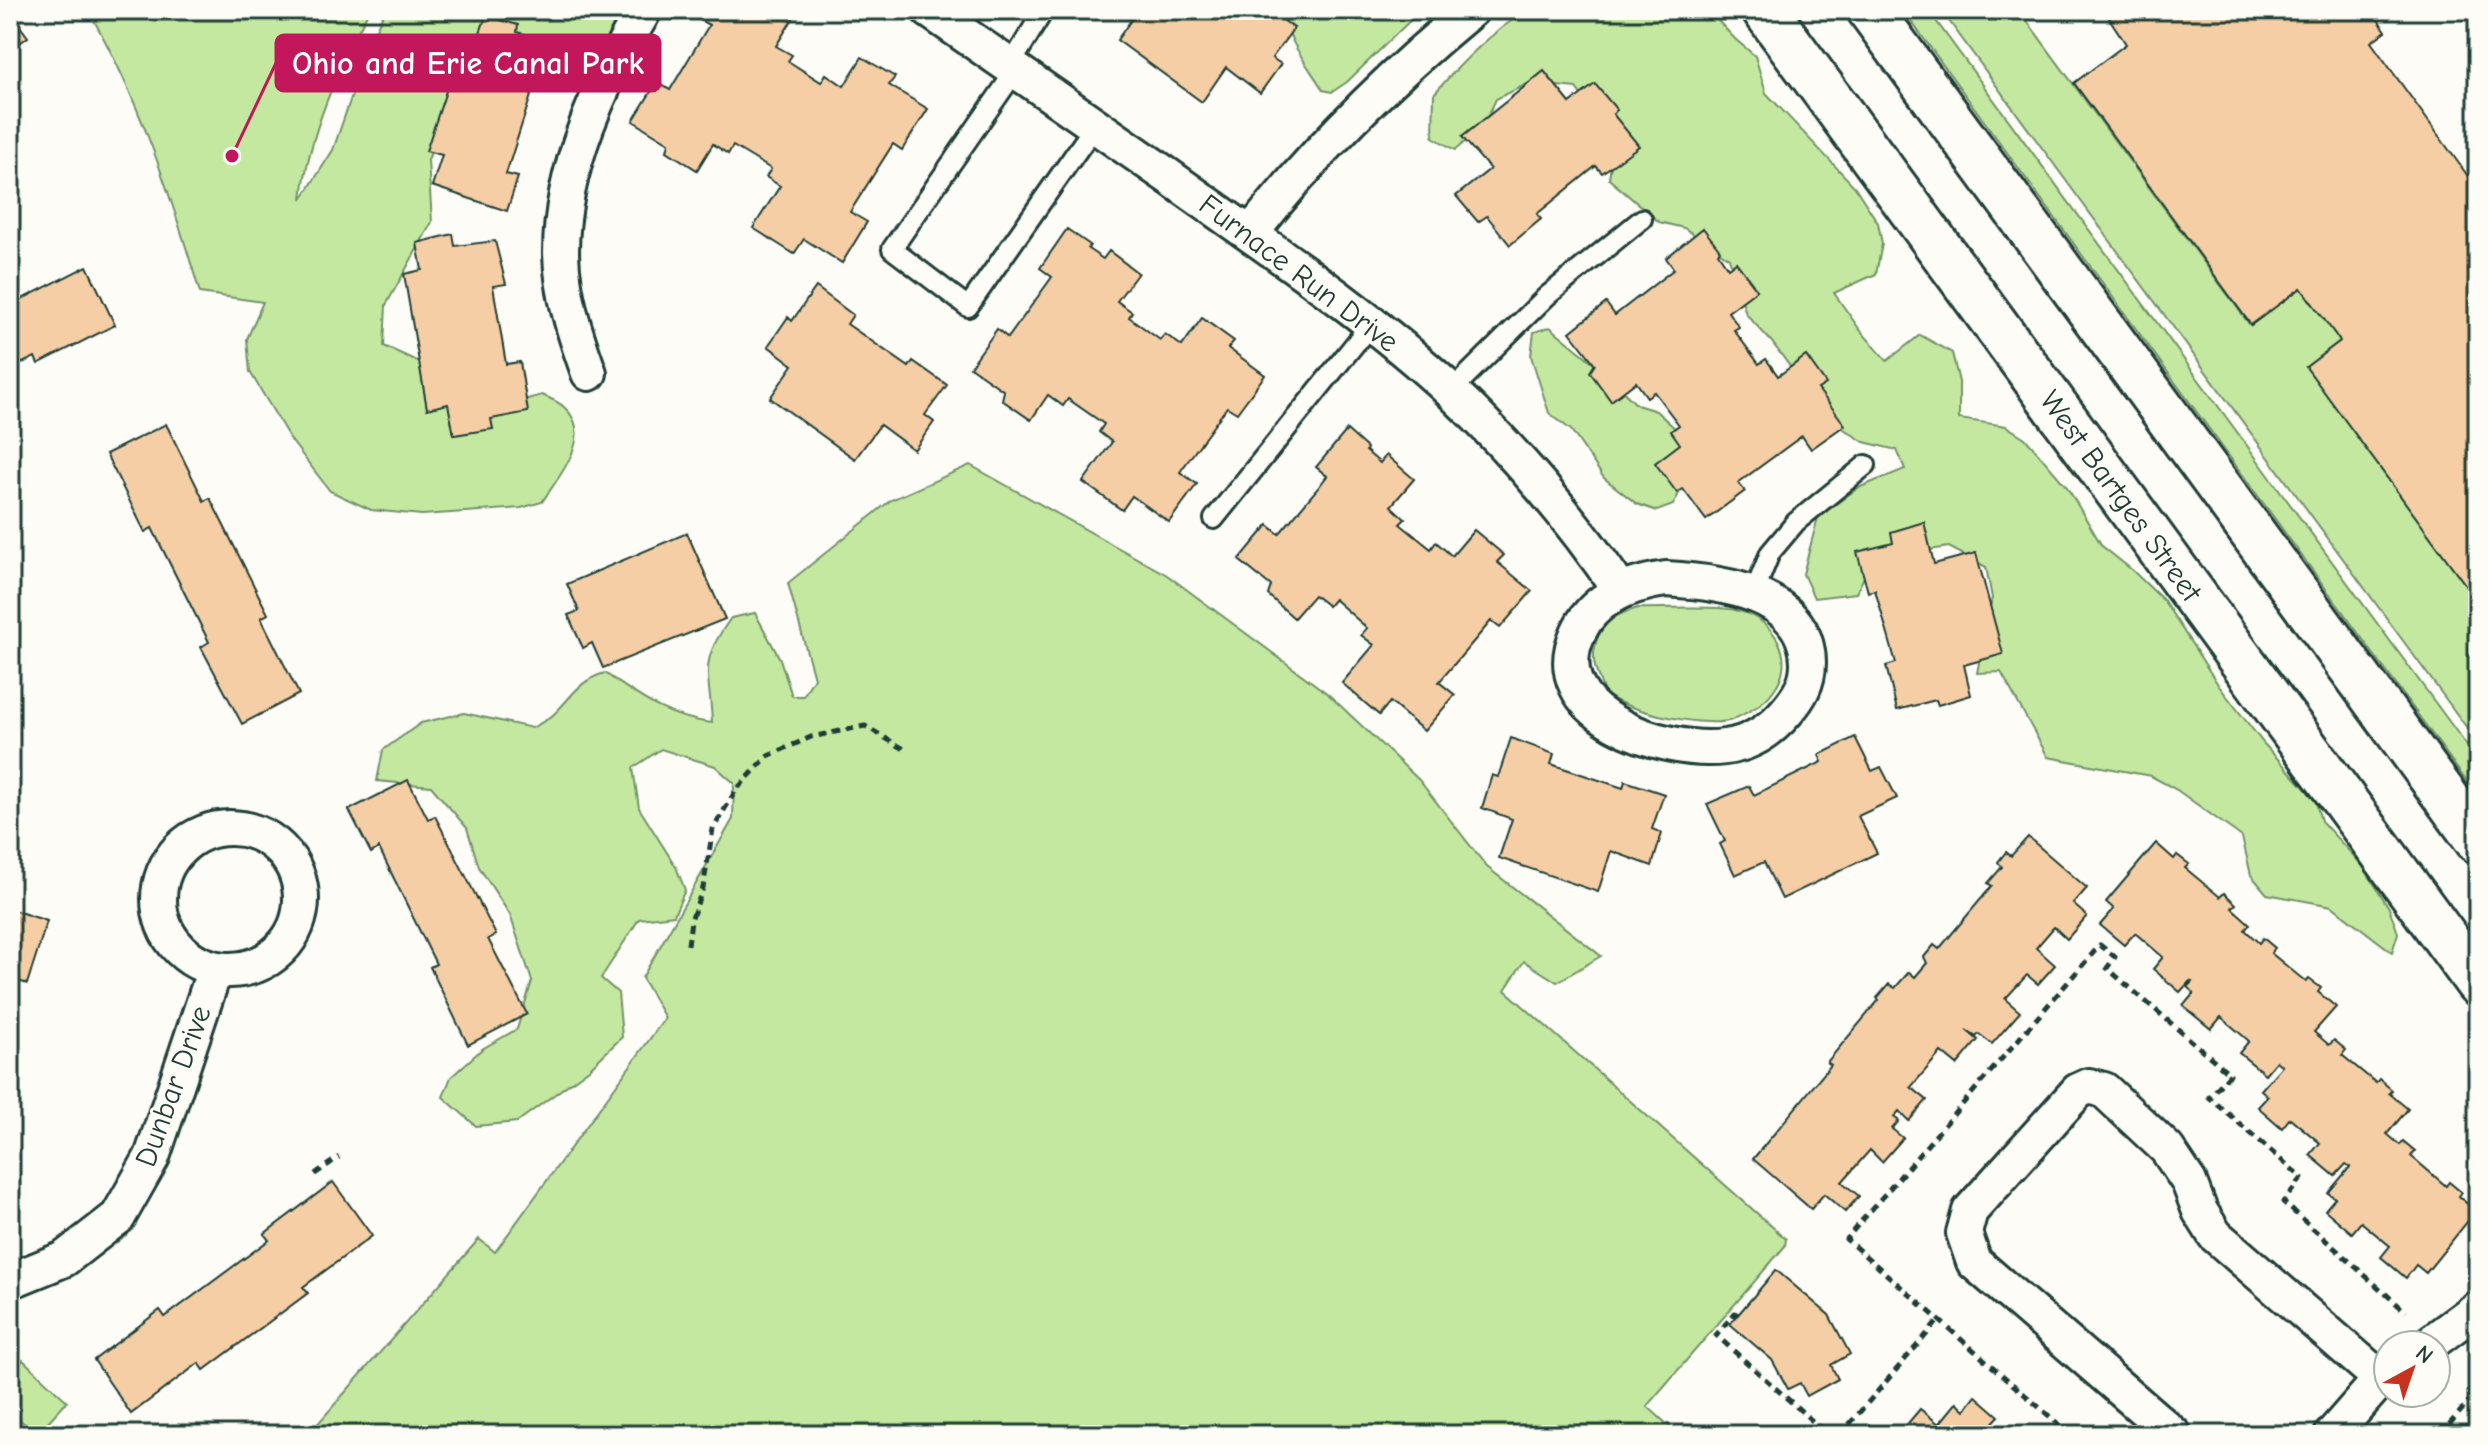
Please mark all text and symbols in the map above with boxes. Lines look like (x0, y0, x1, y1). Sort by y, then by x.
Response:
callout: Ohio and Erie Canal Park (276, 35, 660, 91)
text: Ohio and Erie Canal Park (292, 45, 644, 82)
street label: Furnace Run Drive (1192, 187, 1405, 360)
street label: West Bartges Street (2032, 384, 2210, 610)
street label: Dunbar Drive (128, 1001, 219, 1171)
north arrow (2372, 1329, 2452, 1409)
text: N (2410, 1340, 2438, 1369)

